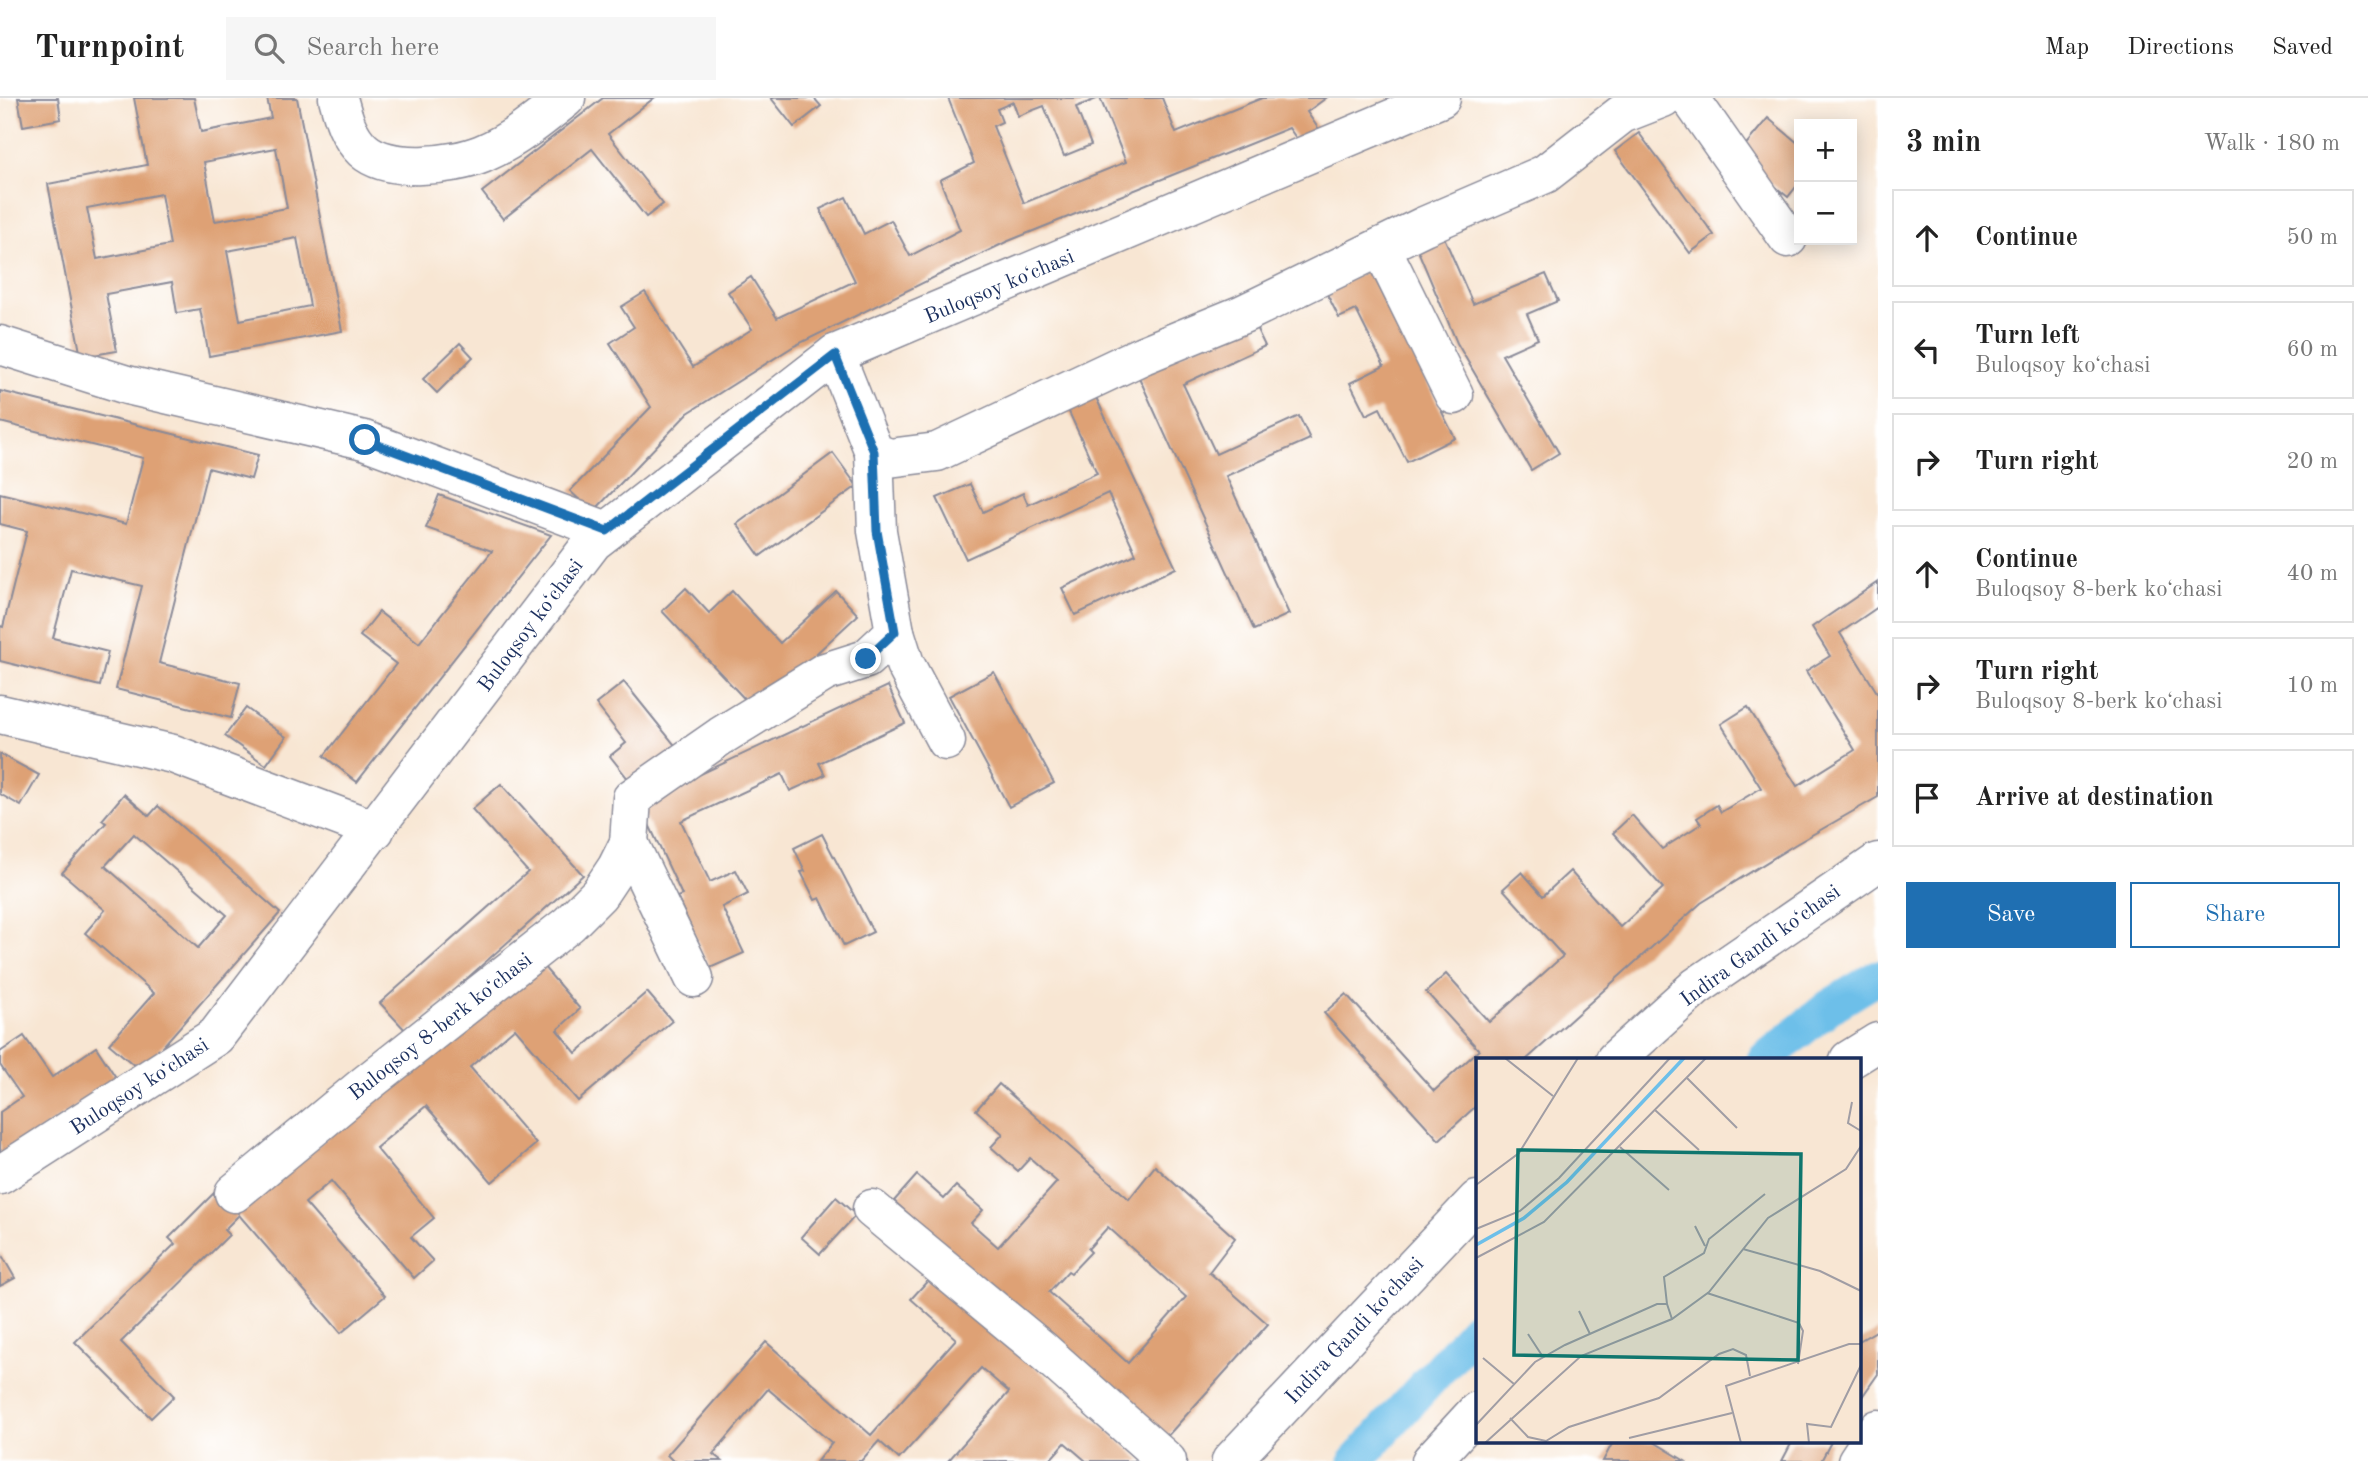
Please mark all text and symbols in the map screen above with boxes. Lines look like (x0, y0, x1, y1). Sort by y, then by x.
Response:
search box (226, 17, 716, 80)
icon: search (250, 29, 288, 67)
text: Turnpoint (35, 32, 184, 65)
text: Search here (306, 35, 439, 61)
text: Map (2045, 36, 2089, 60)
text: Directions (2127, 36, 2234, 60)
text: Saved (2272, 36, 2333, 60)
map controls (1794, 119, 1857, 245)
button: + (1794, 119, 1857, 182)
text: 3 min (1906, 128, 1981, 158)
text: Walk · 180 m (2204, 132, 2340, 155)
button: − (1794, 182, 1857, 245)
icon: ahead (1908, 219, 1946, 257)
text: Continue (1975, 225, 2078, 251)
text: 50 m (2287, 226, 2338, 249)
street label: Buloqsoy koʻchasi (922, 246, 1077, 328)
text: Turn left (1975, 323, 2080, 349)
icon: left (1908, 331, 1946, 369)
text: 60 m (2287, 338, 2338, 361)
text: Buloqsoy koʻchasi (1975, 354, 2150, 377)
route start (349, 424, 380, 455)
icon: right (1908, 443, 1946, 481)
text: Turn right (1975, 449, 2098, 475)
text: 20 m (2287, 450, 2338, 473)
text: Continue (1975, 547, 2078, 573)
icon: ahead (1908, 555, 1946, 593)
street label: Buloqsoy koʻchasi (475, 556, 588, 696)
text: 40 m (2287, 562, 2338, 585)
text: Buloqsoy 8-berk koʻchasi (1975, 578, 2222, 601)
route end (850, 643, 881, 674)
text: Turn right (1975, 659, 2098, 685)
icon: right (1908, 667, 1946, 705)
text: 10 m (2287, 674, 2338, 697)
text: Buloqsoy 8-berk koʻchasi (1975, 690, 2222, 713)
icon: arrive (1908, 779, 1946, 817)
text: Arrive at destination (1975, 785, 2214, 811)
street label: Indira Gandi koʻchasi (1677, 881, 1845, 1011)
button: Save (1906, 882, 2116, 948)
button: Share (2130, 882, 2340, 948)
street label: Buloqsoy 8-berk koʻchasi (345, 949, 536, 1105)
street label: Buloqsoy koʻchasi (67, 1035, 213, 1140)
inset map (1476, 1058, 1860, 1444)
street label: Indira Gandi koʻchasi (1282, 1254, 1428, 1408)

